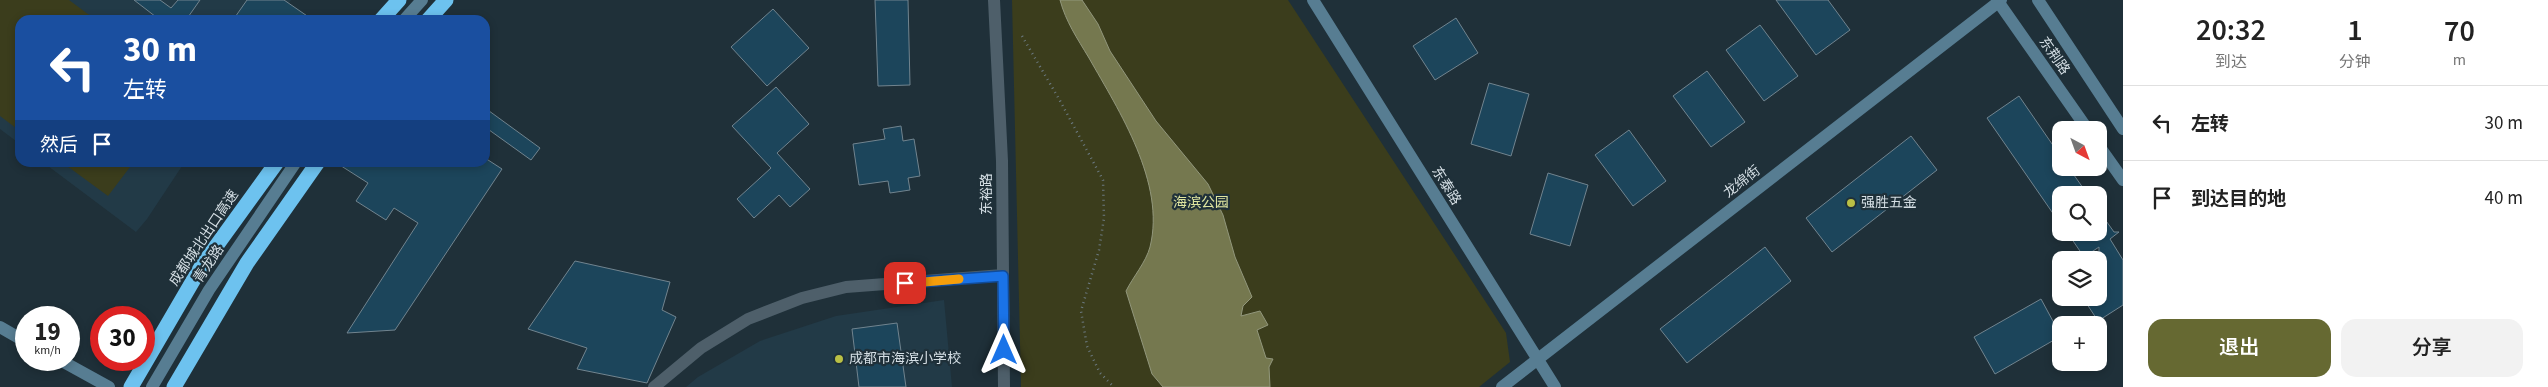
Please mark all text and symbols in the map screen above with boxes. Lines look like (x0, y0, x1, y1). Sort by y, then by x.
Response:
text: 20:32 (2196, 9, 2266, 52)
text: 1 (2347, 9, 2363, 52)
text: 70 (2444, 10, 2475, 53)
text: 30 m (123, 25, 197, 75)
street label: 东荆路 (2034, 33, 2074, 79)
icon: left (40, 35, 105, 100)
text: m (2453, 49, 2466, 71)
text: 到达 (2215, 51, 2247, 73)
text: 分钟 (2339, 51, 2371, 73)
text: 左转 (123, 74, 167, 106)
icon: left (2148, 109, 2176, 137)
text: 30 m (2485, 110, 2523, 137)
text: 左转 (2191, 111, 2229, 138)
north arrow (2052, 121, 2108, 176)
map controls (2052, 121, 2107, 371)
icon: arrive (88, 130, 116, 158)
text: 然后 (40, 132, 78, 159)
street label: 龙绵街 (1719, 161, 1765, 203)
street label: 东泰路 (1426, 163, 1466, 209)
street label: 东裕路 (977, 173, 997, 215)
icon: arrive (2148, 184, 2176, 212)
text: 40 m (2485, 185, 2523, 212)
street label: 成都城北出口高速 (164, 186, 244, 290)
button: search (2052, 186, 2107, 241)
text: 到达目的地 (2191, 186, 2286, 213)
park label: 海滨公园 (1173, 193, 1229, 213)
place label: 强胜五金 (1861, 193, 1917, 213)
marker: 强胜五金 (1845, 197, 1857, 209)
street label: 青龙路 (189, 241, 229, 287)
button: layers (2052, 251, 2107, 306)
pin (884, 262, 926, 304)
icon: arrive (891, 269, 919, 297)
speed limit sign: 30 (90, 306, 155, 371)
text: 19 (34, 314, 61, 350)
button: + (2052, 316, 2107, 371)
button: 退出 (2148, 319, 2331, 377)
button: 分享 (2341, 319, 2523, 377)
position arrow (977, 323, 1029, 375)
text: km/h (34, 342, 61, 359)
place label: 成都市海滨小学校 (849, 349, 961, 369)
marker: 成都市海滨小学校 (833, 353, 845, 365)

